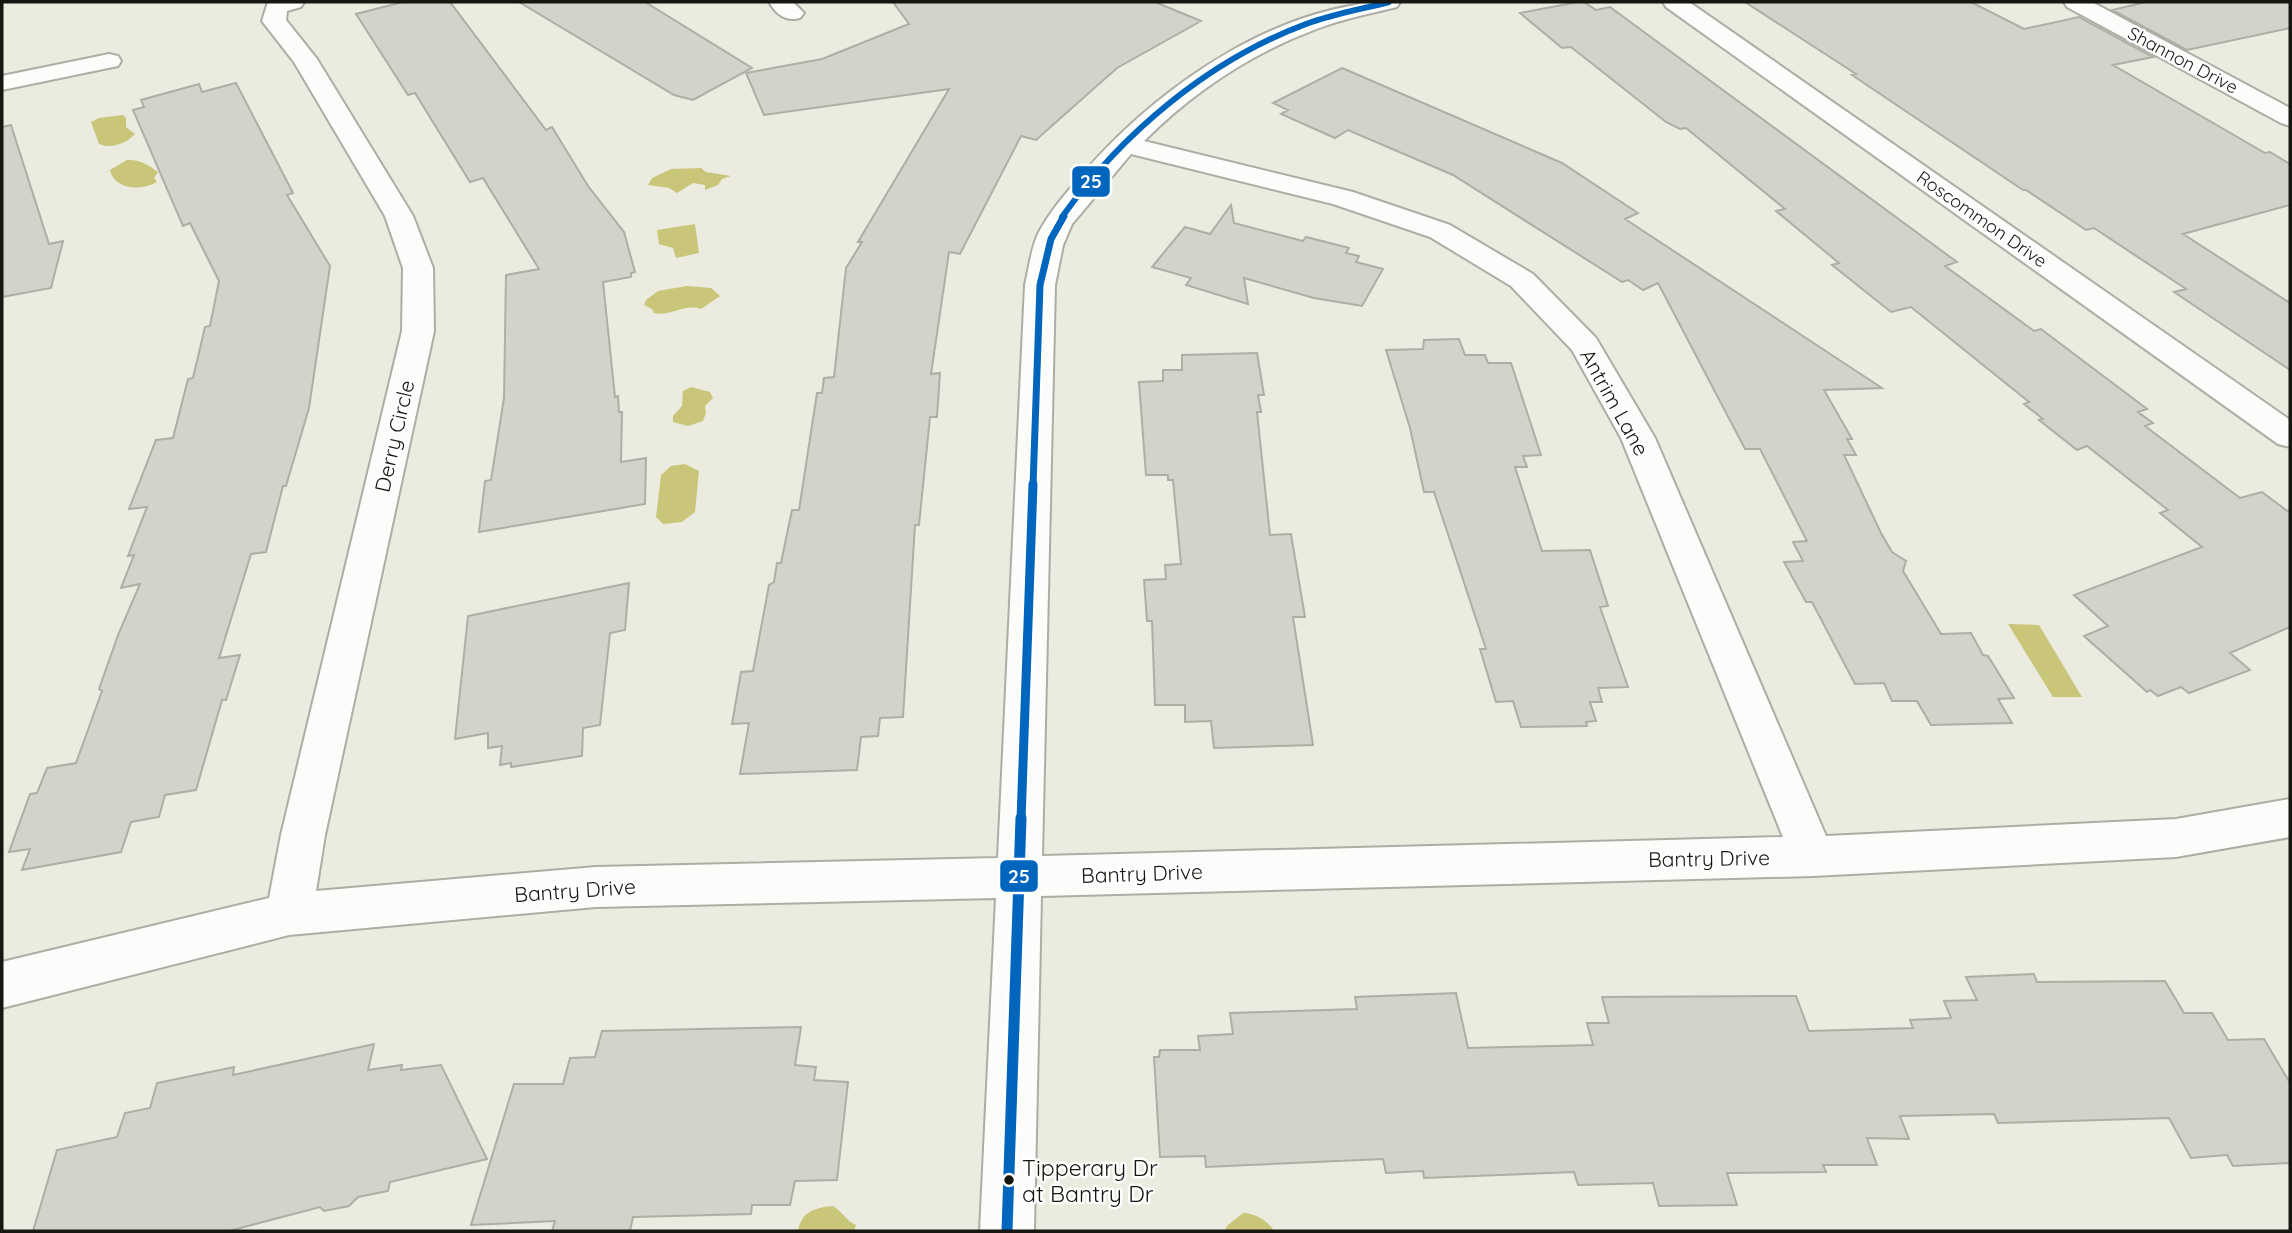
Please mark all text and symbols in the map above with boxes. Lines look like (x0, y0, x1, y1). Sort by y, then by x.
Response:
street label: Shannon Drive (2124, 21, 2242, 99)
line badge: 25 (1071, 165, 1111, 198)
street label: Roscommon Drive (1912, 165, 2052, 273)
text: 25 (1080, 169, 1102, 193)
street label: Antrim Lane (1575, 344, 1655, 460)
street label: Derry Circle (368, 377, 420, 495)
street label: Bantry Drive (1648, 844, 1770, 872)
street label: Bantry Drive (1081, 858, 1203, 888)
line badge: 25 (999, 859, 1039, 893)
text: 25 (1008, 864, 1030, 888)
street label: Bantry Drive (513, 873, 637, 907)
place label: Tipperary Dr at Bantry Dr (1022, 1153, 1158, 1208)
marker: Tipperary Dr at Bantry Dr (1002, 1173, 1016, 1187)

